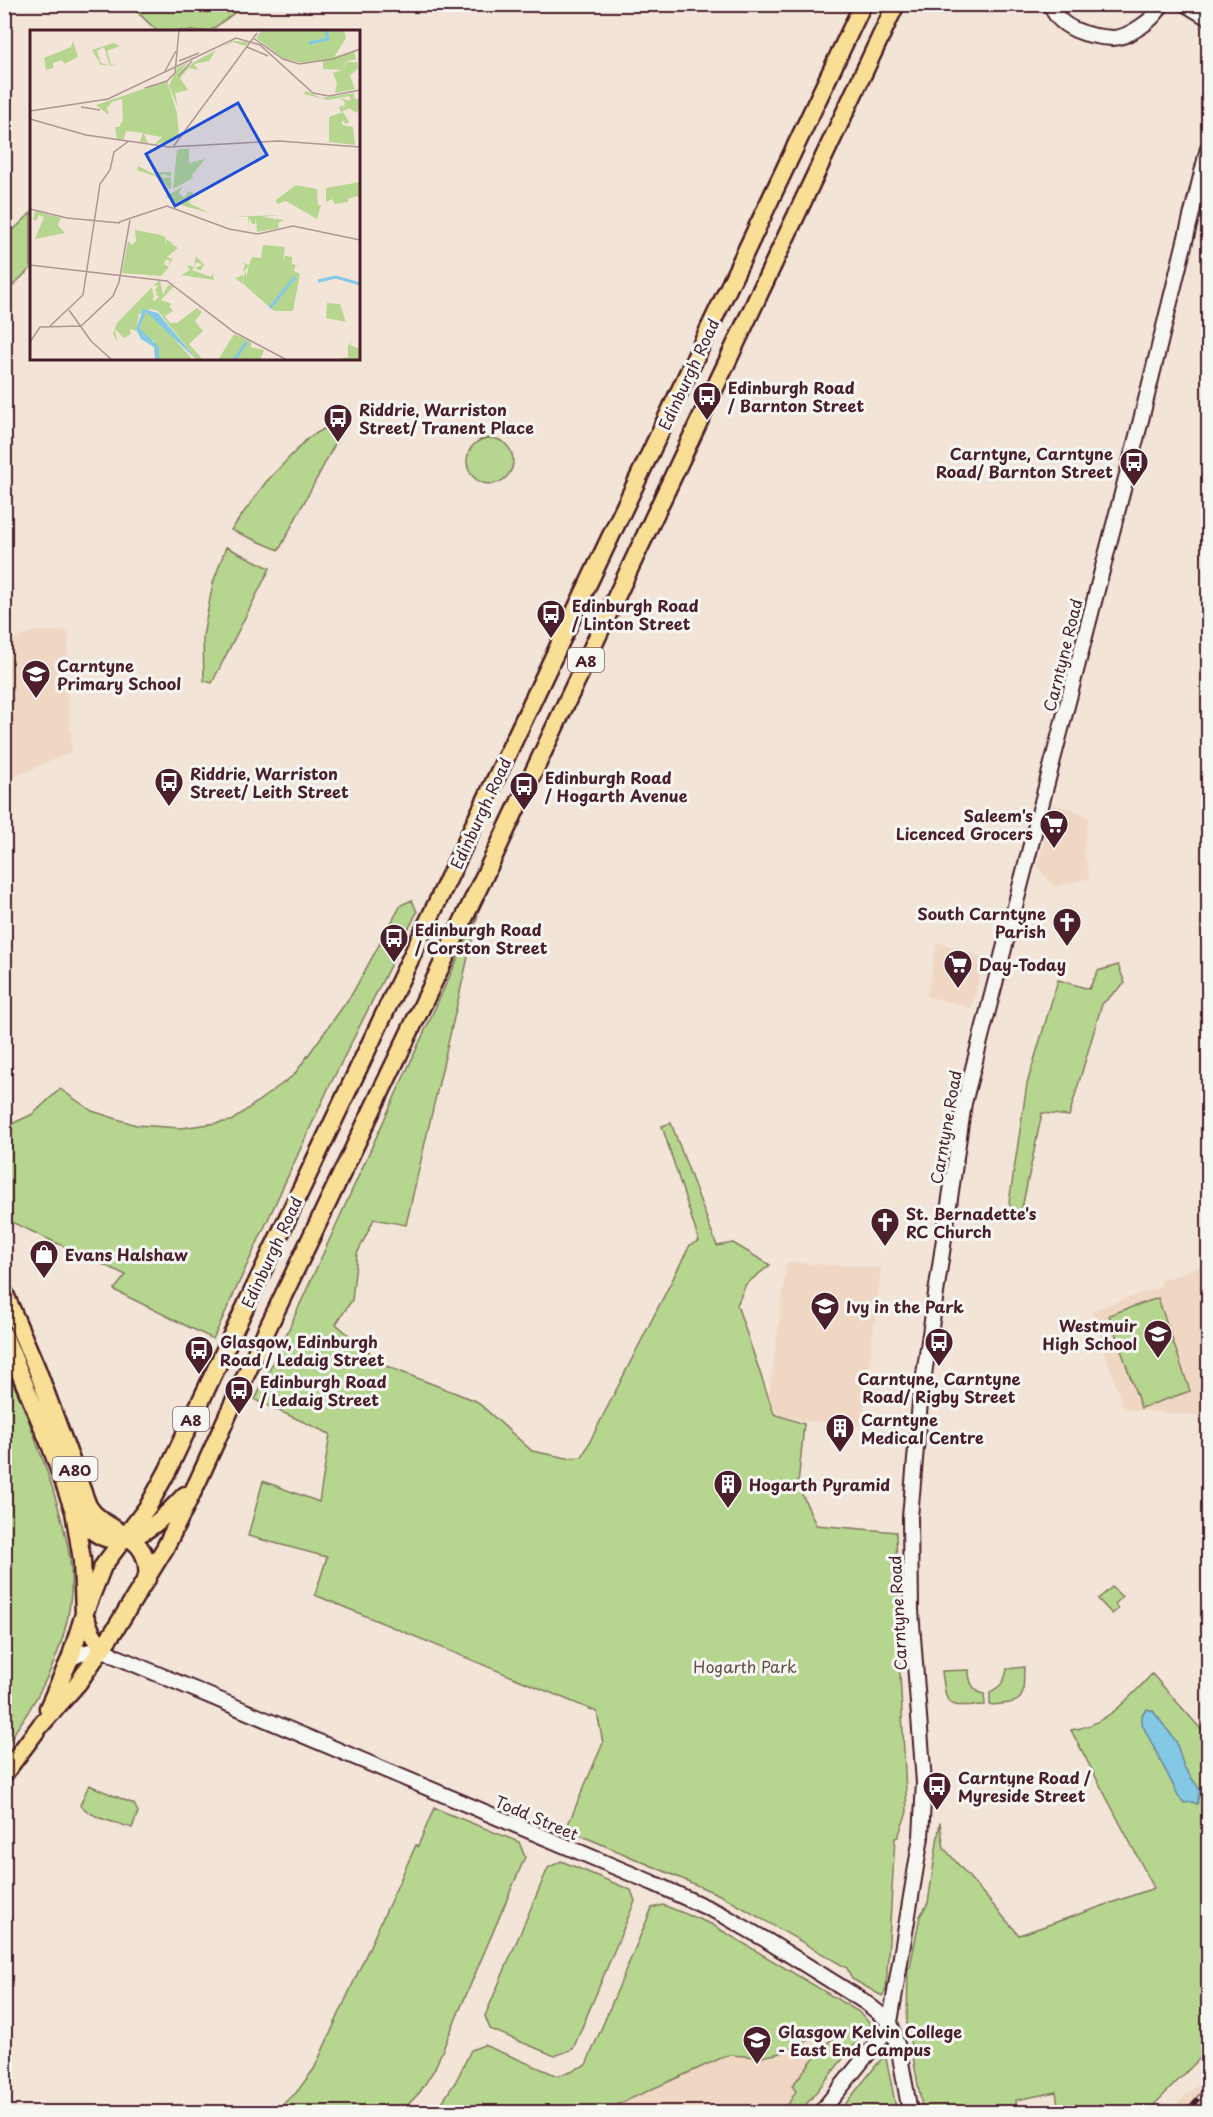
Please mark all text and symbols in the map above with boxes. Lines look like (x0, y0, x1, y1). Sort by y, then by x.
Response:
inset map (30, 30, 360, 360)
street label: Edinburgh Road (652, 314, 724, 434)
place label: Edinburgh Road / Barnton Street (727, 375, 864, 417)
bus stop icon: Edinburgh Road / Barnton Street (691, 380, 723, 422)
place label: Riddrie, Warriston Street/ Tranent Place (359, 397, 534, 439)
bus stop icon: Riddrie, Warriston Street/ Tranent Place (322, 402, 354, 444)
place label: Carntyne, Carntyne Road/ Barnton Street (936, 441, 1113, 483)
bus stop icon: Carntyne, Carntyne Road/ Barnton Street (1118, 446, 1150, 488)
place label: Edinburgh Road / Linton Street (571, 593, 699, 635)
street label: Carntyne Road (1036, 596, 1088, 714)
bus stop icon: Edinburgh Road / Linton Street (535, 598, 567, 640)
road number: A8 (568, 648, 604, 672)
place label: Carntyne Primary School (57, 653, 181, 695)
school or university icon: Carntyne Primary School (20, 658, 52, 700)
street label: Edinburgh Road (444, 753, 516, 873)
place label: Riddrie, Warriston Street/ Leith Street (190, 761, 349, 803)
place label: Edinburgh Road / Hogarth Avenue (544, 765, 688, 807)
bus stop icon: Riddrie, Warriston Street/ Leith Street (153, 766, 185, 808)
bus stop icon: Edinburgh Road / Hogarth Avenue (508, 770, 540, 812)
place label: Saleem's Licenced Grocers (896, 803, 1033, 845)
supermarket icon: Saleem's Licenced Grocers (1038, 808, 1070, 850)
place label: South Carntyne Parish (917, 901, 1046, 943)
church icon: South Carntyne Parish (1051, 906, 1083, 948)
place label: Edinburgh Road / Corston Street (414, 917, 548, 959)
bus stop icon: Edinburgh Road / Corston Street (378, 922, 410, 964)
supermarket icon: Day-Today (942, 948, 974, 990)
place label: Day-Today (979, 952, 1066, 976)
street label: Carntyne Road (923, 1068, 967, 1186)
street label: Edinburgh Road (235, 1192, 307, 1312)
place label: St. Bernadette's RC Church (906, 1201, 1037, 1243)
church icon: St. Bernadette's RC Church (869, 1206, 901, 1248)
shop icon: Evans Halshaw (28, 1238, 60, 1280)
place label: Evans Halshaw (65, 1242, 188, 1266)
school or university icon: Ivy in the Park (809, 1290, 841, 1332)
place label: Ivy in the Park (846, 1294, 964, 1318)
place label: Westmuir High School (1043, 1313, 1138, 1355)
school or university icon: Westmuir High School (1142, 1318, 1174, 1360)
bus stop icon: Carntyne, Carntyne Road/ Rigby Street (923, 1326, 955, 1368)
place label: Glasgow, Edinburgh Road / Ledaig Street (220, 1329, 385, 1371)
bus stop icon: Glasgow, Edinburgh Road / Ledaig Street (183, 1334, 215, 1376)
place label: Carntyne, Carntyne Road/ Rigby Street (857, 1366, 1021, 1408)
place label: Edinburgh Road / Ledaig Street (259, 1369, 387, 1411)
bus stop icon: Edinburgh Road / Ledaig Street (223, 1374, 255, 1416)
road number: A8 (173, 1407, 209, 1431)
place label: Carntyne Medical Centre (861, 1407, 984, 1449)
building icon: Carntyne Medical Centre (824, 1412, 856, 1454)
road number: A80 (52, 1457, 98, 1481)
building icon: Hogarth Pyramid (712, 1468, 744, 1510)
place label: Hogarth Pyramid (749, 1472, 890, 1496)
street label: Carntyne Road (882, 1555, 912, 1671)
park label: Hogarth Park (693, 1654, 797, 1678)
place label: Carntyne Road / Myreside Street (958, 1765, 1091, 1807)
bus stop icon: Carntyne Road / Myreside Street (921, 1770, 953, 1812)
street label: Todd Street (492, 1789, 583, 1846)
place label: Glasgow Kelvin College - East End Campus (778, 2019, 962, 2061)
school or university icon: Glasgow Kelvin College - East End Campus (741, 2024, 773, 2066)

